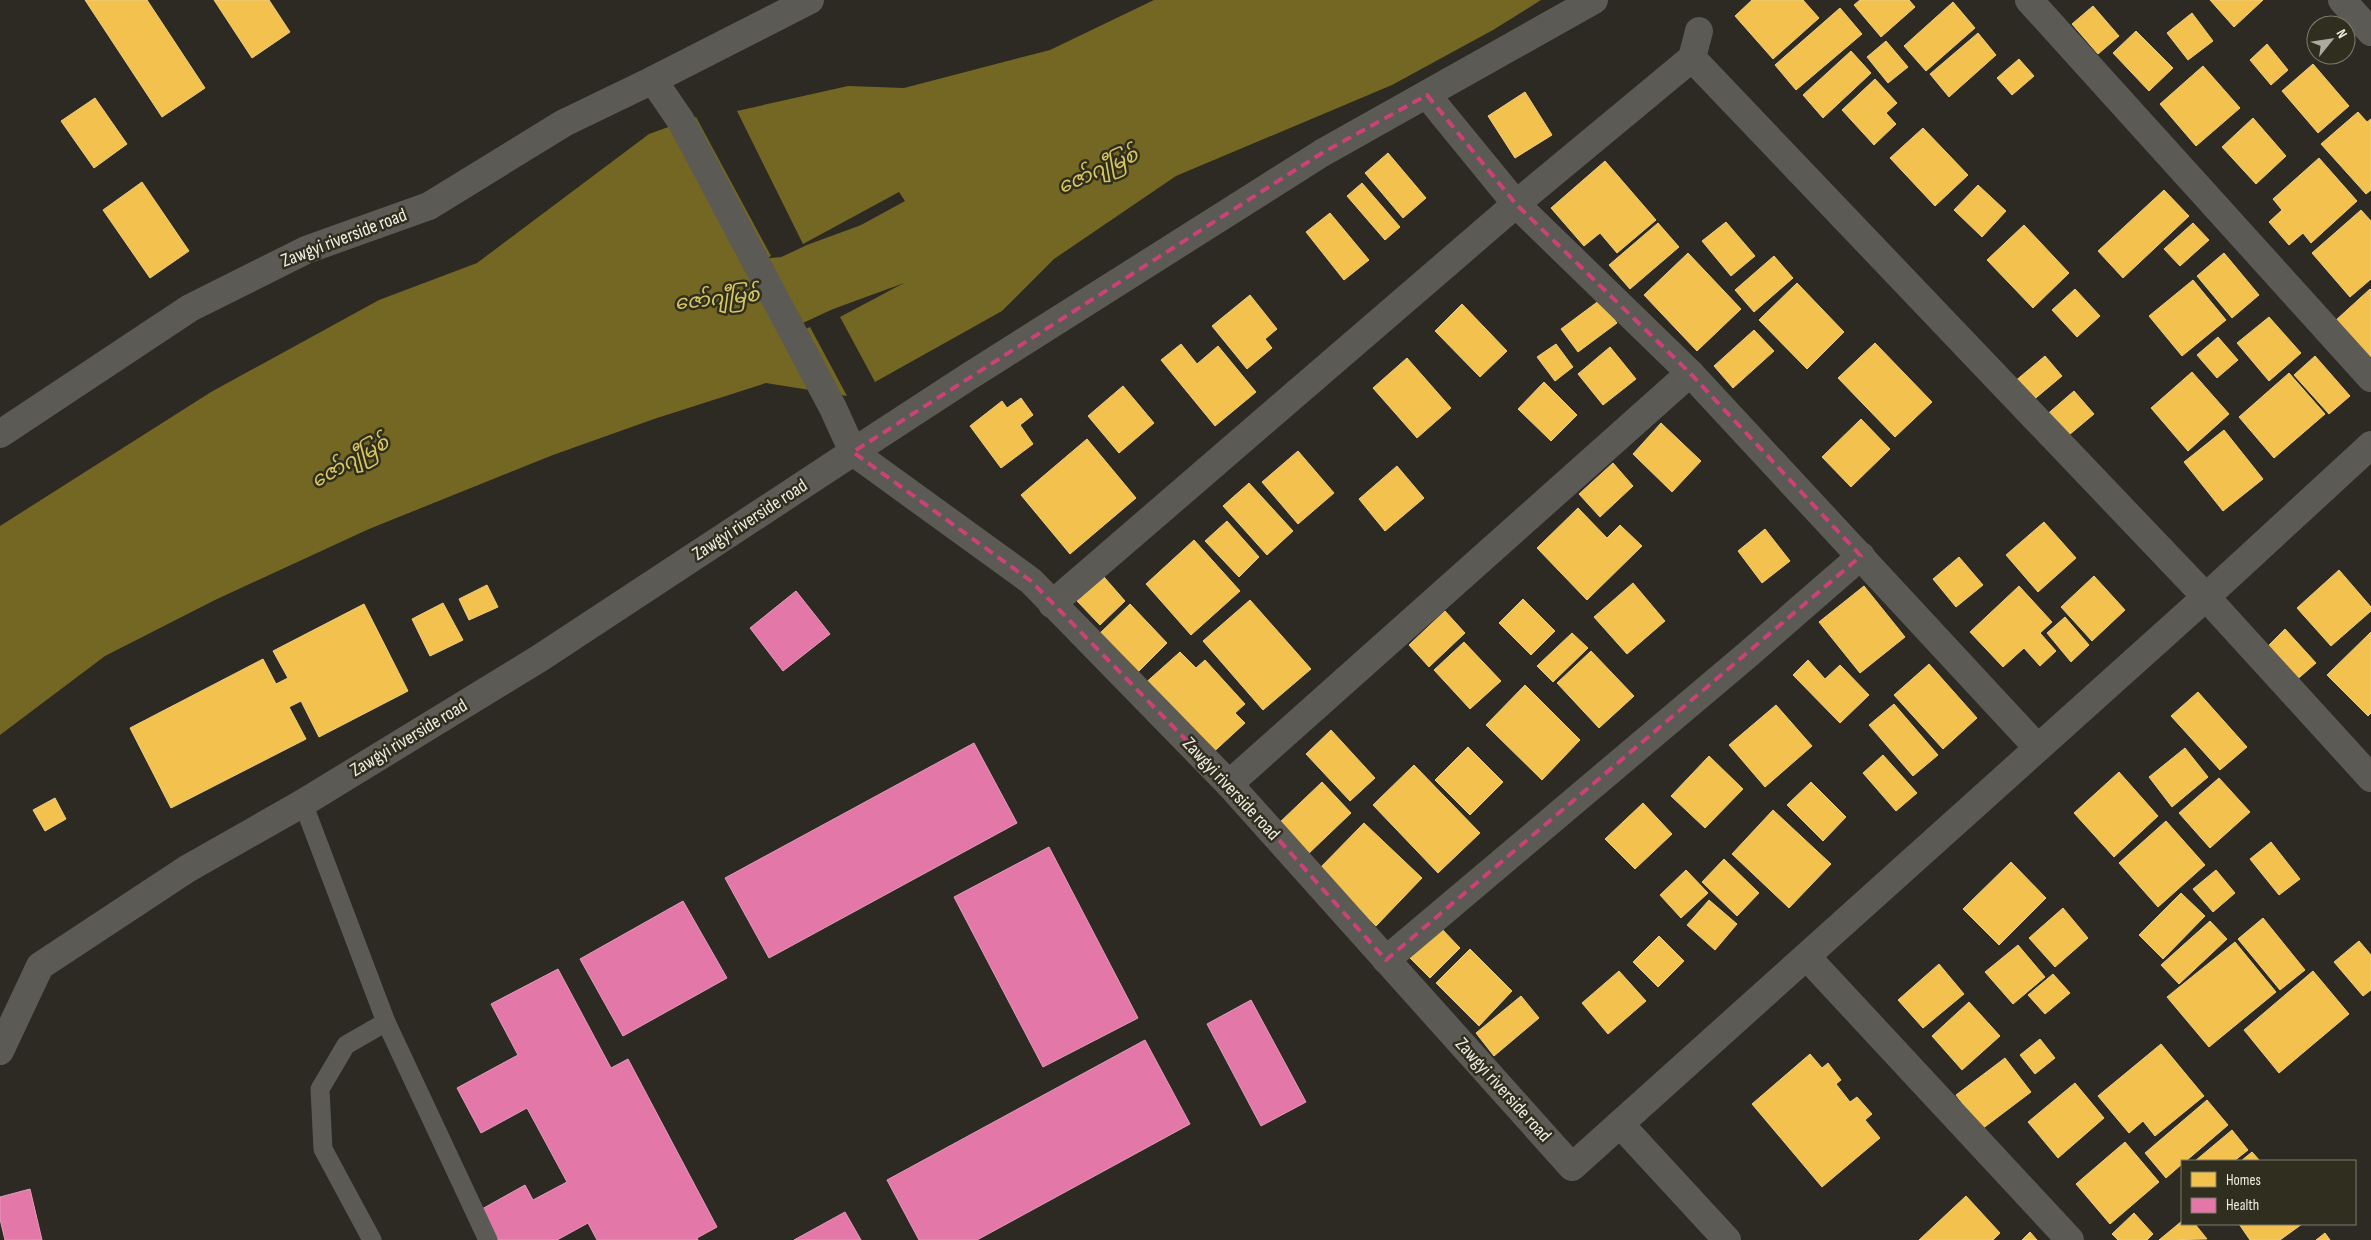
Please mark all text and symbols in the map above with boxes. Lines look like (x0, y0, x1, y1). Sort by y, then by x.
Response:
north arrow (2306, 15, 2356, 65)
text: N (2333, 26, 2351, 41)
water label: ဇော်ဂျီမြစ် (1053, 139, 1145, 203)
street label: Zawgyi riverside road (278, 204, 410, 272)
water label: ဇော်ဂျီမြစ် (673, 279, 763, 319)
water label: ဇော်ဂျီမြစ် (305, 427, 396, 497)
street label: Zawgyi riverside road (688, 474, 812, 566)
street label: Zawgyi riverside road (346, 694, 472, 782)
street label: Zawgyi riverside road (1177, 733, 1285, 845)
street label: Zawgyi riverside road (1450, 1033, 1556, 1147)
legend (2181, 1160, 2356, 1225)
text: Homes (2226, 1171, 2261, 1190)
text: Health (2226, 1196, 2259, 1215)

